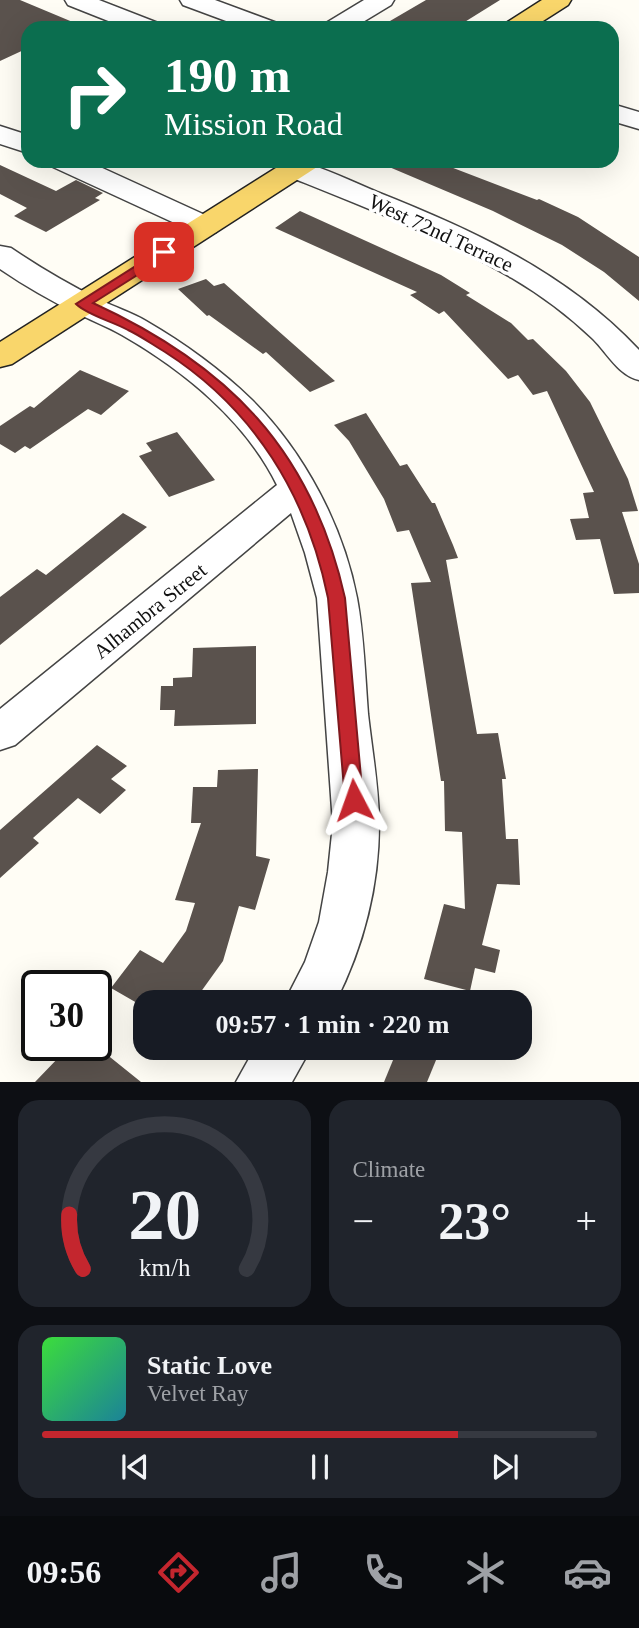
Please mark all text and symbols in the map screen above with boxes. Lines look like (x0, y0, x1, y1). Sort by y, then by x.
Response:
text: 190 m (164, 48, 291, 103)
icon: right (49, 49, 140, 140)
text: Mission Road (164, 106, 343, 142)
street label: West 72nd Terrace (365, 189, 517, 277)
pin (134, 222, 194, 282)
icon: arrive (145, 233, 183, 271)
street label: Alhambra Street (89, 558, 211, 664)
position arrow (317, 763, 391, 837)
speed limit sign: 30 (21, 970, 112, 1061)
text: 09:57 · 1 min · 220 m (216, 1010, 450, 1039)
text: Climate (353, 1157, 425, 1182)
text: 20 (128, 1175, 201, 1256)
text: 23° (438, 1193, 511, 1250)
text: − (353, 1200, 374, 1242)
text: + (576, 1200, 597, 1242)
text: km/h (139, 1254, 190, 1281)
text: Static Love (147, 1351, 272, 1380)
text: Velvet Ray (147, 1381, 249, 1406)
icon: previous (116, 1448, 154, 1486)
icon: pause (301, 1448, 339, 1486)
icon: next (486, 1448, 524, 1486)
icon: directions (154, 1548, 203, 1597)
icon: music (257, 1548, 306, 1597)
icon: phone (359, 1548, 408, 1597)
icon: climate (461, 1548, 510, 1597)
icon: car (563, 1548, 612, 1597)
text: 09:56 (27, 1554, 101, 1590)

